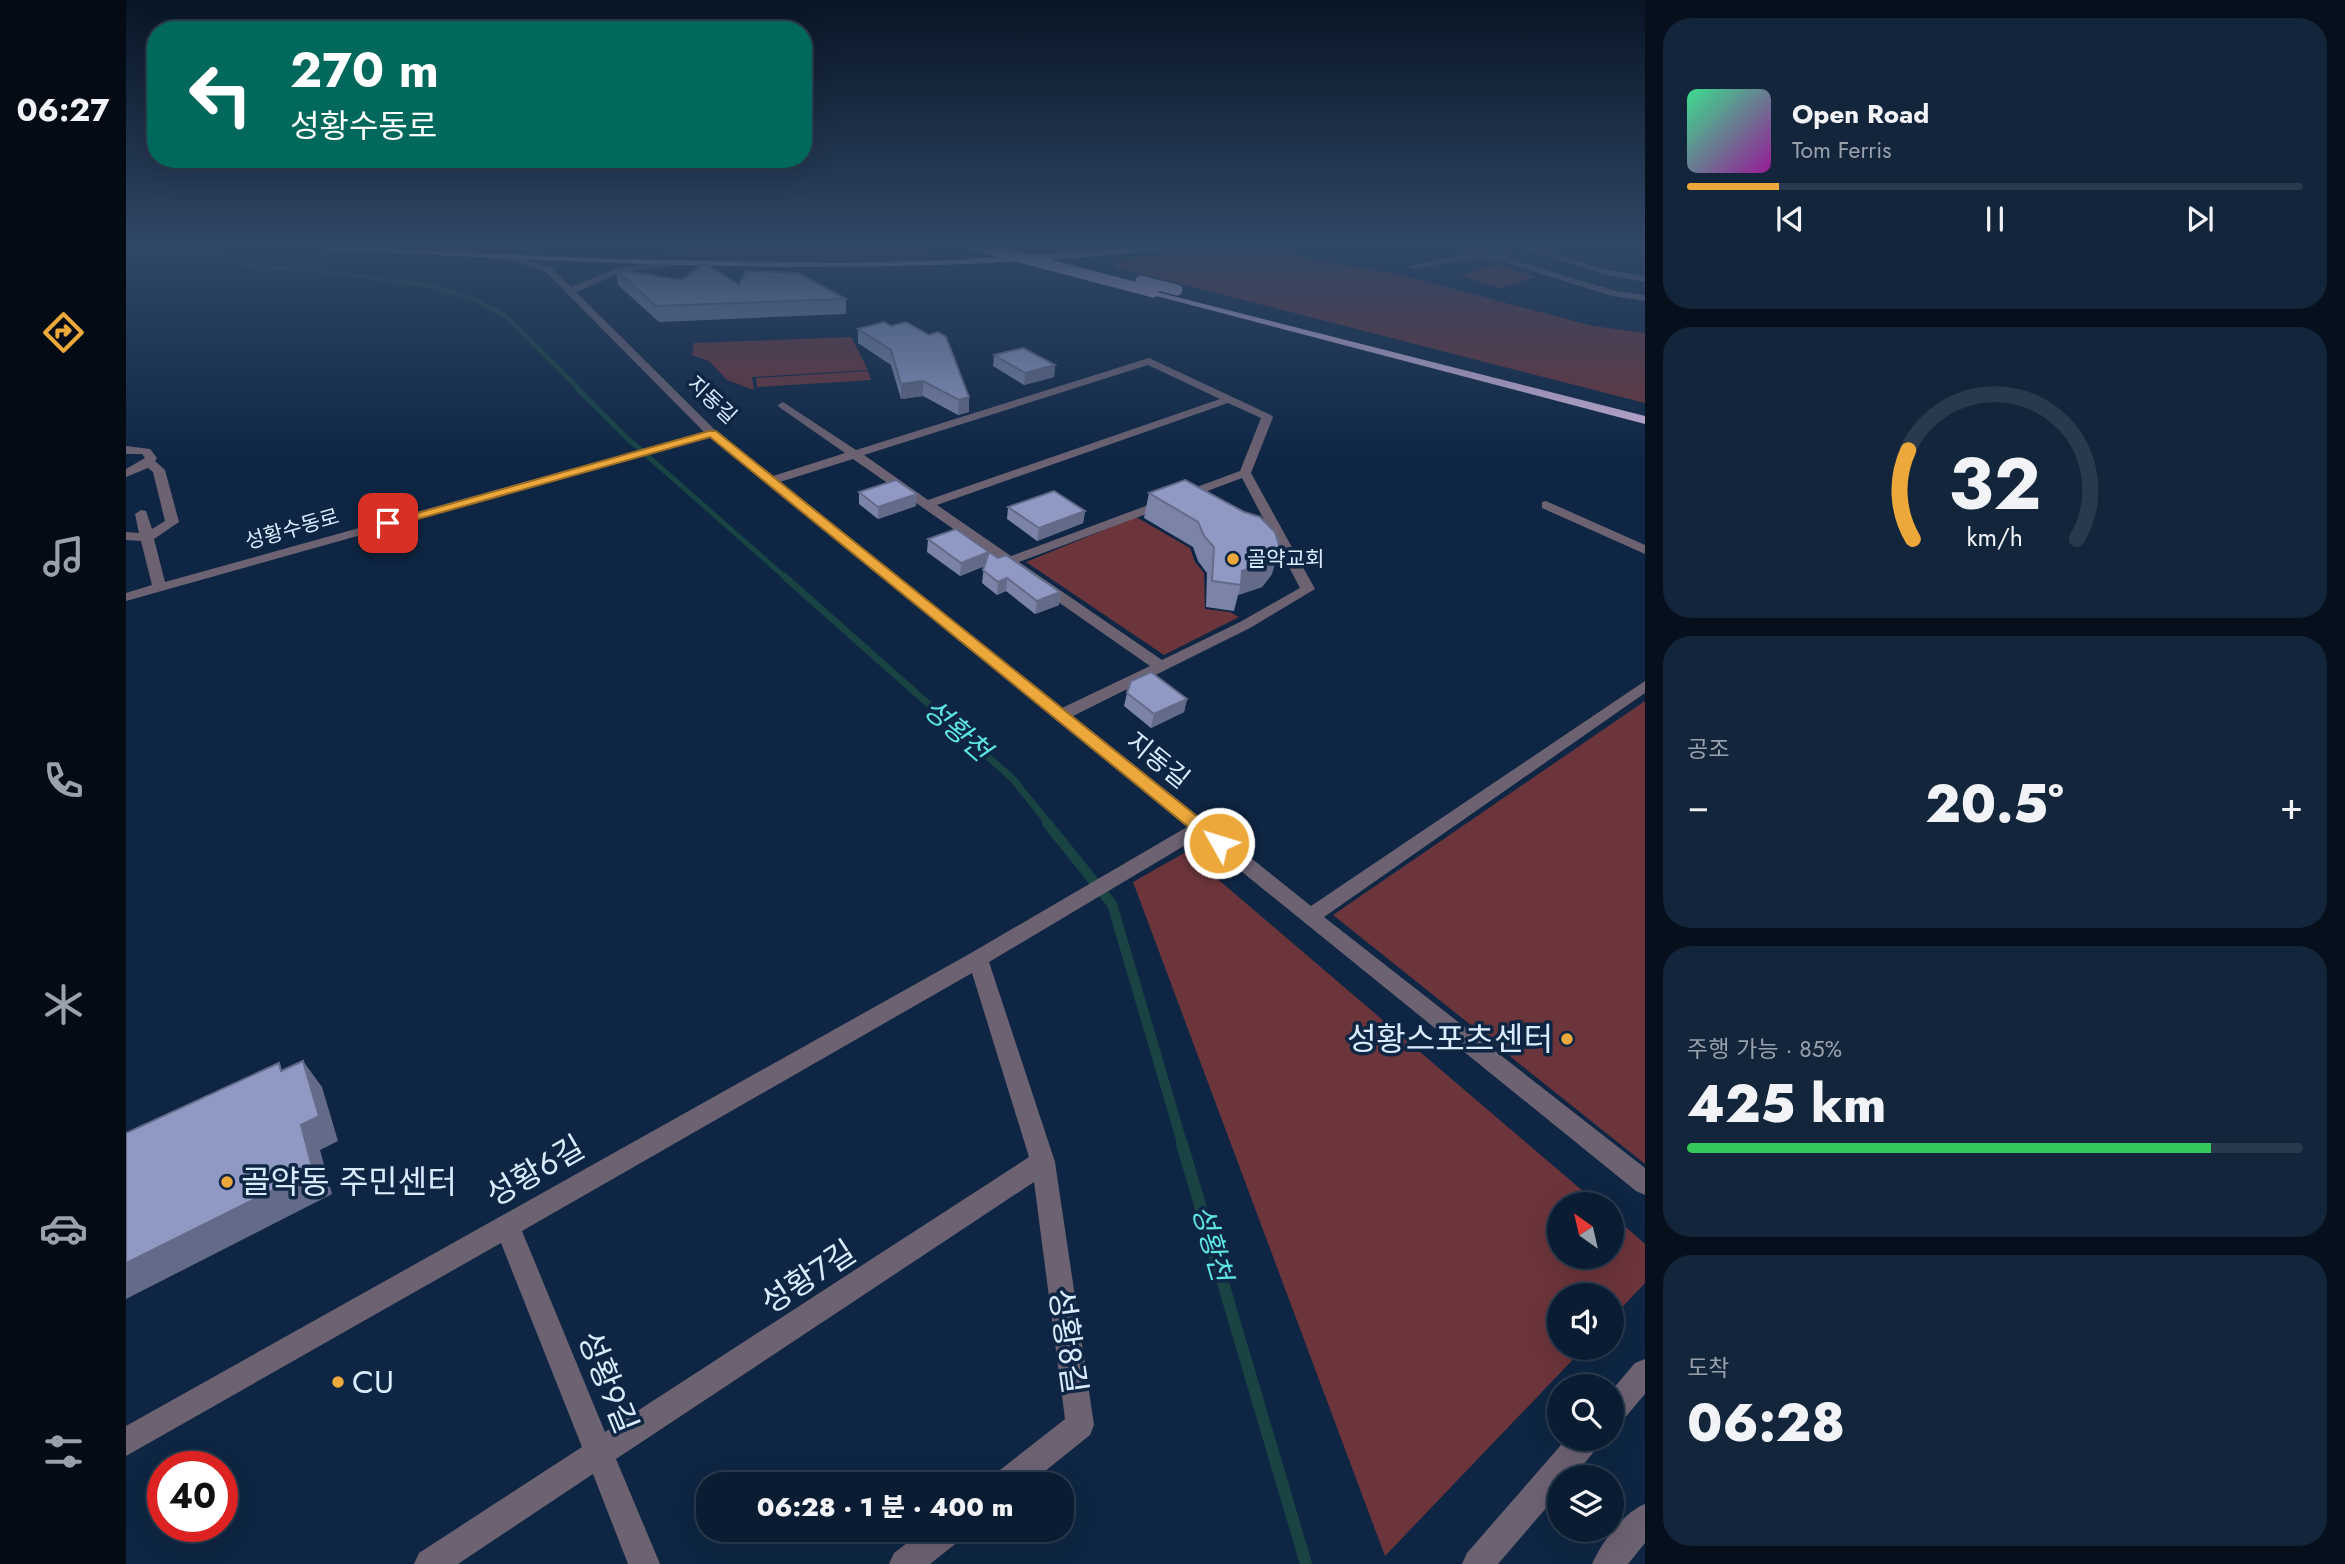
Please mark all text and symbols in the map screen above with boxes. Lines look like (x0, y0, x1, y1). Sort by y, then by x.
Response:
text: 270 m (290, 35, 439, 105)
icon: left (175, 49, 266, 140)
text: 06:27 (16, 87, 110, 133)
text: Open Road (1792, 95, 1929, 133)
text: 성황수동로 (290, 103, 437, 149)
text: Tom Ferris (1792, 133, 1891, 167)
icon: previous (1771, 200, 1809, 238)
icon: pause (1976, 200, 2014, 238)
icon: next (2181, 200, 2219, 238)
icon: directions (39, 308, 88, 357)
street label: 지동길 (681, 369, 743, 431)
text: 32 (1949, 431, 2041, 536)
pin (358, 493, 418, 553)
street label: 성황수동로 (241, 501, 343, 557)
icon: arrive (369, 504, 407, 542)
text: km/h (1967, 519, 2023, 555)
icon: music (39, 532, 88, 581)
place label: 골약교회 (1247, 544, 1324, 574)
marker: 골약교회 (1225, 551, 1241, 567)
water label: 성황천 (914, 689, 1002, 773)
street label: 지동길 (1118, 723, 1198, 797)
text: 공조 (1687, 732, 1729, 766)
icon: phone (39, 756, 88, 805)
text: 20.5° (1925, 766, 2064, 842)
text: − (1687, 778, 1709, 833)
text: + (2280, 778, 2303, 833)
position arrow (1182, 806, 1256, 880)
icon: climate (39, 980, 88, 1029)
place label: 성황스포츠센터 (1347, 1016, 1553, 1062)
marker: 성황스포츠센터 (1559, 1031, 1575, 1047)
text: 주행 가능 · 85% (1687, 1032, 1842, 1066)
text: 425 km (1687, 1066, 1886, 1142)
street label: 성황6길 (477, 1124, 593, 1218)
place label: 골약동 주민센터 (241, 1159, 457, 1205)
marker: 골약동 주민센터 (219, 1174, 235, 1190)
north arrow (1547, 1192, 1624, 1269)
map controls (1547, 1192, 1624, 1542)
water label: 성황천 (1182, 1200, 1243, 1289)
icon: car (39, 1204, 88, 1253)
street label: 성황7길 (751, 1229, 865, 1325)
button: sound (1547, 1283, 1624, 1360)
street label: 성황8길 (1038, 1285, 1098, 1397)
street label: 성황9길 (567, 1324, 649, 1440)
text: 도착 (1687, 1351, 1729, 1385)
place label: CU (352, 1359, 394, 1405)
marker: CU (330, 1374, 346, 1390)
button: search (1547, 1374, 1624, 1451)
text: 06:28 (1687, 1385, 1845, 1461)
icon: filters (39, 1427, 88, 1476)
speed limit sign: 40 (147, 1451, 238, 1542)
button: layers (1547, 1465, 1624, 1542)
text: 06:28 · 1 분 · 400 m (757, 1488, 1013, 1526)

